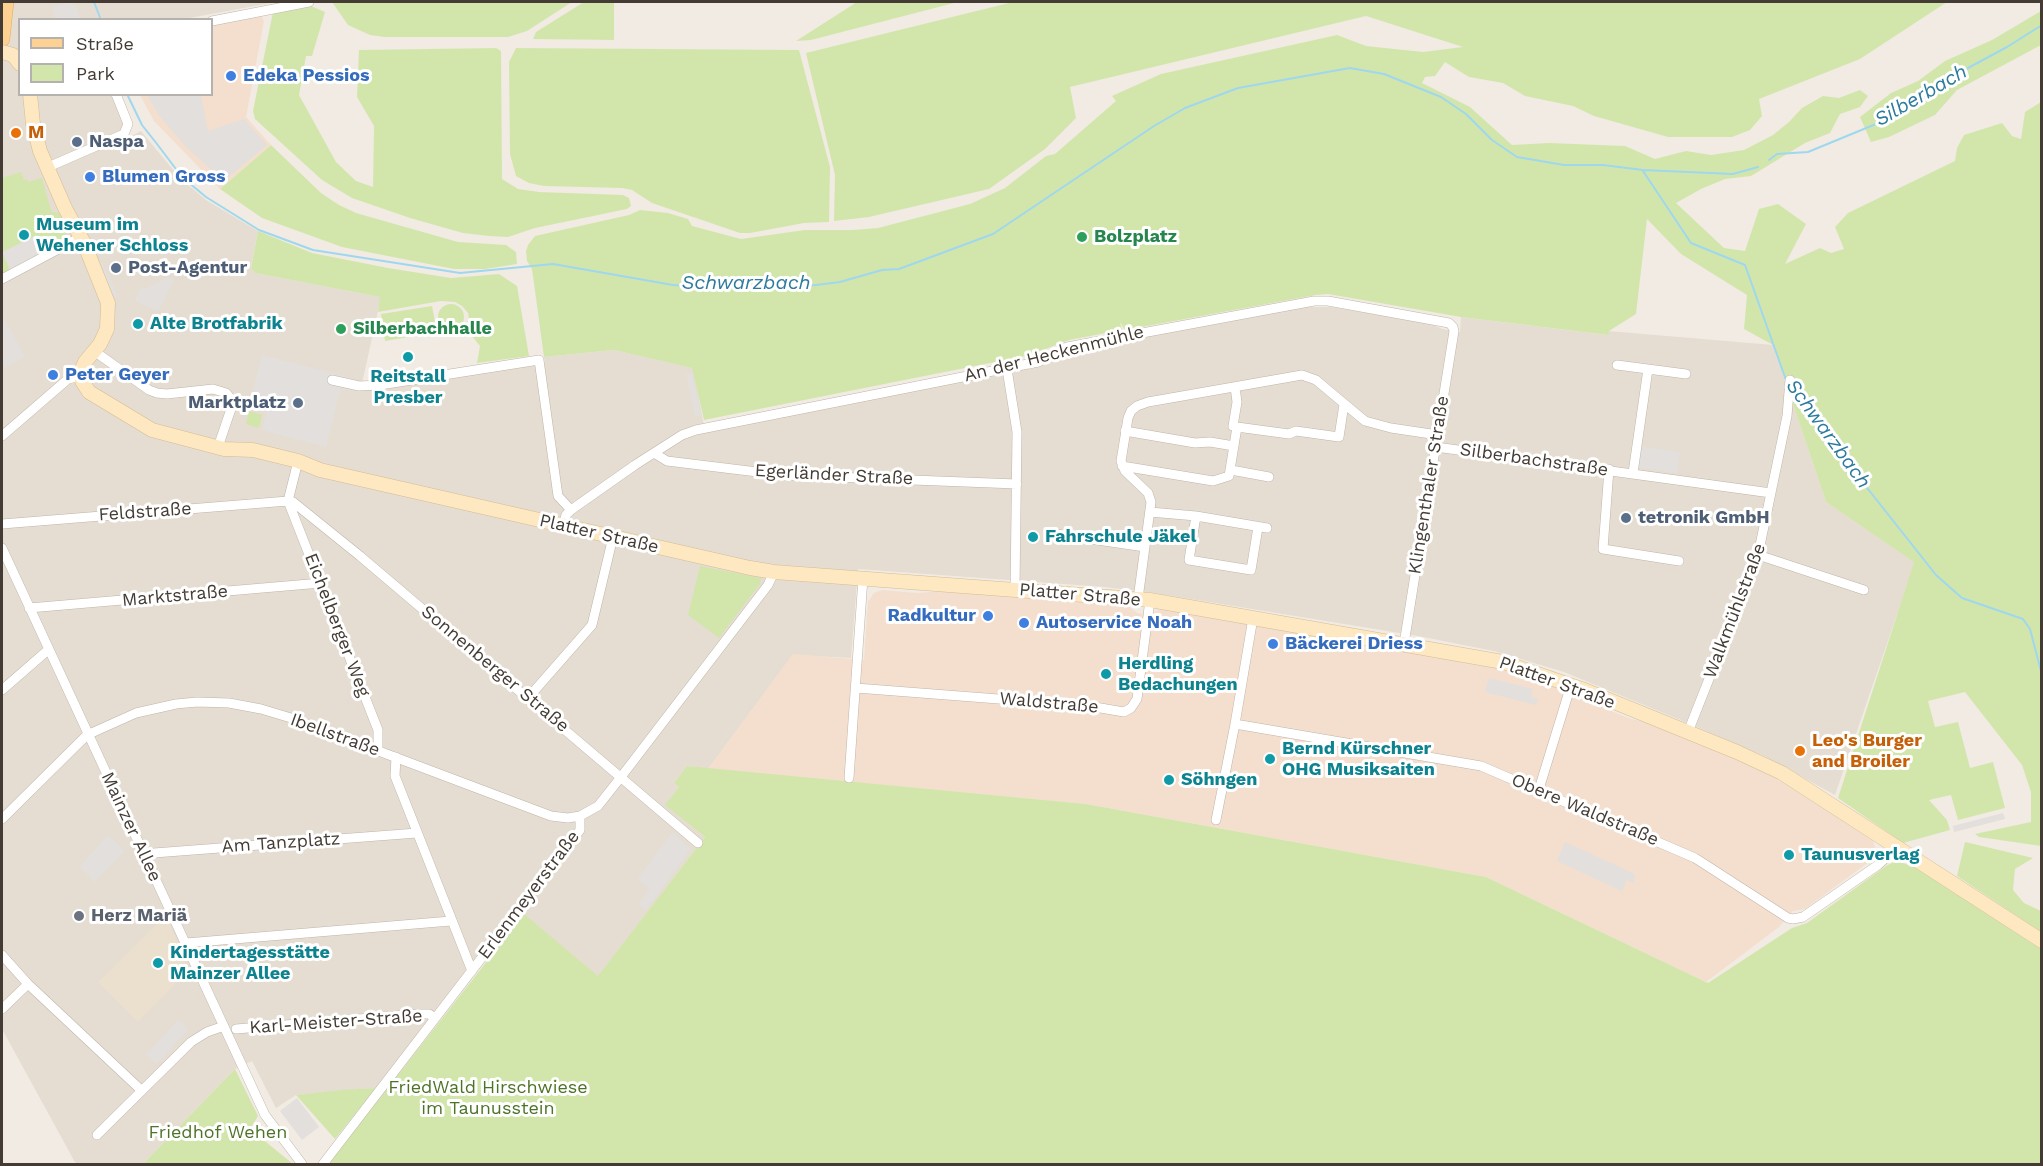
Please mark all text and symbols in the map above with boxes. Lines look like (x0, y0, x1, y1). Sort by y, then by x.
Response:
legend (18, 18, 213, 96)
text: Straße (76, 33, 134, 54)
water label: Silberbach (1870, 60, 1972, 132)
text: Park (76, 63, 115, 84)
place label: Edeka Pessios (243, 65, 370, 87)
marker: Edeka Pessios (224, 69, 238, 83)
place label: M (28, 122, 44, 144)
marker: M (9, 126, 23, 140)
place label: Naspa (89, 131, 144, 153)
marker: Naspa (70, 135, 84, 149)
place label: Blumen Gross (102, 166, 226, 188)
marker: Blumen Gross (83, 170, 97, 184)
place label: Museum im Wehener Schloss (36, 214, 188, 256)
place label: Bolzplatz (1094, 226, 1177, 248)
marker: Museum im Wehener Schloss (17, 228, 31, 242)
marker: Bolzplatz (1075, 230, 1089, 244)
place label: Post-Agentur (128, 257, 247, 279)
marker: Post-Agentur (109, 261, 123, 275)
water label: Schwarzbach (682, 271, 810, 295)
place label: Alte Brotfabrik (150, 313, 283, 335)
marker: Alte Brotfabrik (131, 317, 145, 331)
place label: Silberbachhalle (353, 318, 492, 340)
street label: An der Heckenmühle (962, 321, 1146, 387)
marker: Silberbachhalle (334, 322, 348, 336)
marker: Reitstall Presber (401, 350, 415, 364)
place label: Peter Geyer (65, 364, 169, 386)
place label: Reitstall Presber (370, 366, 446, 409)
marker: Peter Geyer (46, 368, 60, 382)
water label: Schwarzbach (1780, 375, 1876, 493)
place label: Marktplatz (188, 392, 286, 414)
street label: Klingenthaler Straße (1404, 394, 1454, 576)
marker: Marktplatz (291, 396, 305, 410)
street label: Silberbachstraße (1459, 439, 1609, 481)
street label: Egerländer Straße (754, 460, 914, 490)
street label: Feldstraße (98, 498, 192, 526)
place label: tetronik GmbH (1638, 507, 1770, 529)
street label: Platter Straße (537, 510, 661, 558)
marker: tetronik GmbH (1619, 511, 1633, 525)
place label: Fahrschule Jäkel (1045, 526, 1196, 548)
marker: Fahrschule Jäkel (1026, 530, 1040, 544)
street label: Walkmühlstraße (1699, 540, 1771, 682)
street label: Eichelberger Weg (300, 550, 374, 700)
street label: Platter Straße (1018, 579, 1142, 611)
street label: Marktstraße (121, 581, 229, 611)
street label: Sonnenberger Straße (417, 601, 573, 737)
place label: Radkultur (887, 605, 976, 627)
marker: Radkultur (981, 609, 995, 623)
place label: Autoservice Noah (1036, 612, 1192, 634)
marker: Autoservice Noah (1017, 616, 1031, 630)
place label: Bäckerei Driess (1285, 633, 1423, 655)
marker: Bäckerei Driess (1266, 637, 1280, 651)
street label: Platter Straße (1496, 652, 1618, 714)
place label: Herdling Bedachungen (1118, 653, 1238, 696)
marker: Herdling Bedachungen (1099, 667, 1113, 681)
street label: Waldstraße (999, 688, 1099, 718)
street label: Ibellstraße (287, 709, 383, 761)
place label: Leo's Burger and Broiler (1812, 730, 1922, 772)
place label: Bernd Kürschner OHG Musiksaiten (1282, 738, 1435, 780)
marker: Leo's Burger and Broiler (1793, 744, 1807, 758)
marker: Bernd Kürschner OHG Musiksaiten (1263, 752, 1277, 766)
street label: Mainzer Allee (96, 769, 166, 885)
place label: Söhngen (1181, 769, 1257, 791)
street label: Obere Waldstraße (1508, 769, 1662, 851)
marker: Söhngen (1162, 773, 1176, 787)
street label: Erlenmeyerstraße (474, 826, 584, 964)
street label: Am Tanzplatz (221, 828, 341, 858)
place label: Taunusverlag (1801, 844, 1919, 866)
marker: Taunusverlag (1782, 848, 1796, 862)
place label: Herz Mariä (91, 905, 187, 927)
marker: Herz Mariä (72, 909, 86, 923)
place label: Kindertagesstätte Mainzer Allee (170, 942, 330, 984)
marker: Kindertagesstätte Mainzer Allee (151, 956, 165, 970)
street label: Karl-Meister-Straße (249, 1005, 423, 1039)
park label: FriedWald Hirschwiese im Taunusstein (388, 1077, 588, 1120)
park label: Friedhof Wehen (149, 1122, 287, 1144)

